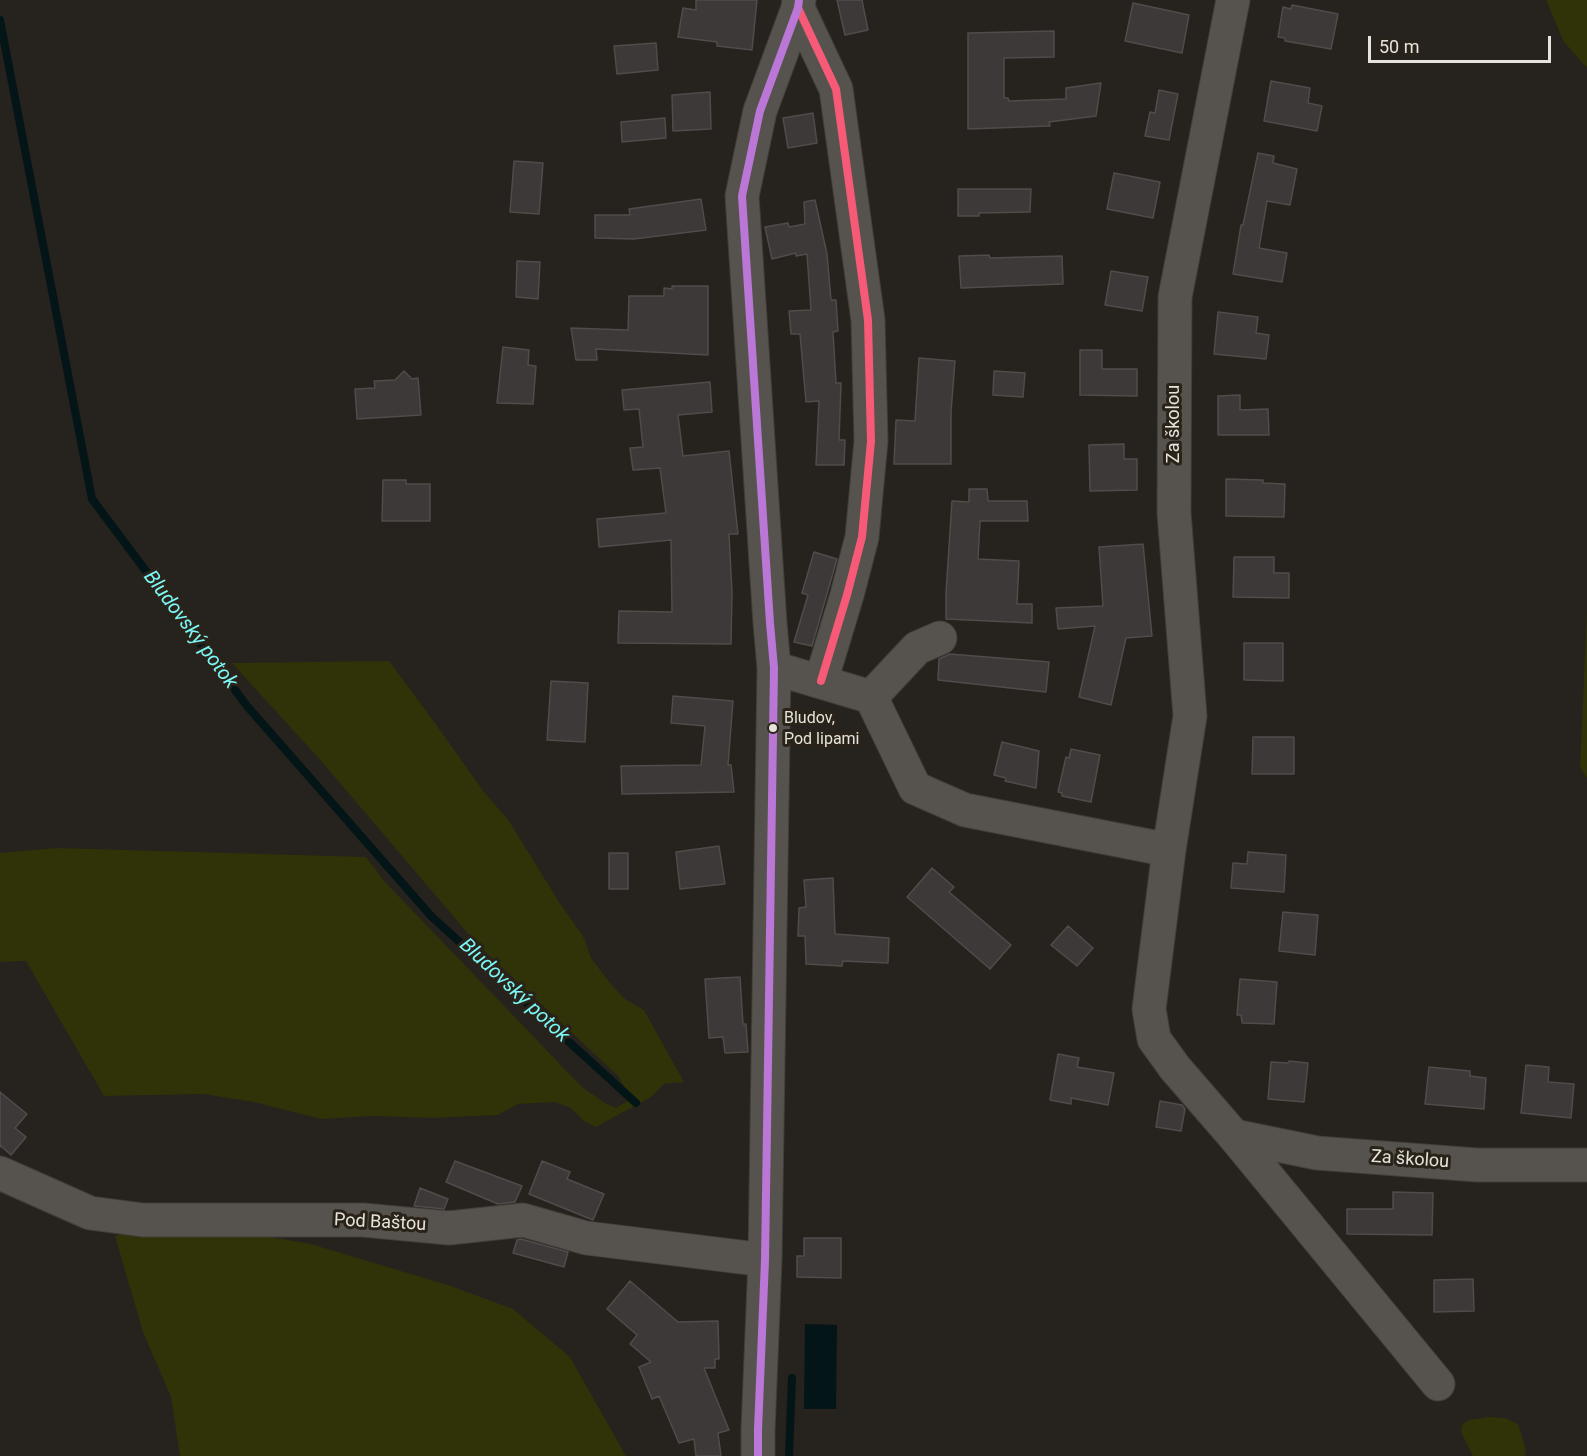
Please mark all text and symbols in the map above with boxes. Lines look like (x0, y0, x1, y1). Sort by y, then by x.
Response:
scale bar (1371, 24, 1554, 62)
text: 50 m (1379, 36, 1419, 57)
street label: Za školou (1163, 385, 1185, 463)
water label: Bludovský potok (138, 566, 242, 694)
place label: Bludov, Pod lipami (784, 709, 860, 747)
marker: Bludov, Pod lipami (767, 722, 779, 734)
water label: Bludovský potok (454, 934, 574, 1048)
street label: Za školou (1370, 1146, 1450, 1174)
street label: Pod Baštou (333, 1210, 427, 1236)

